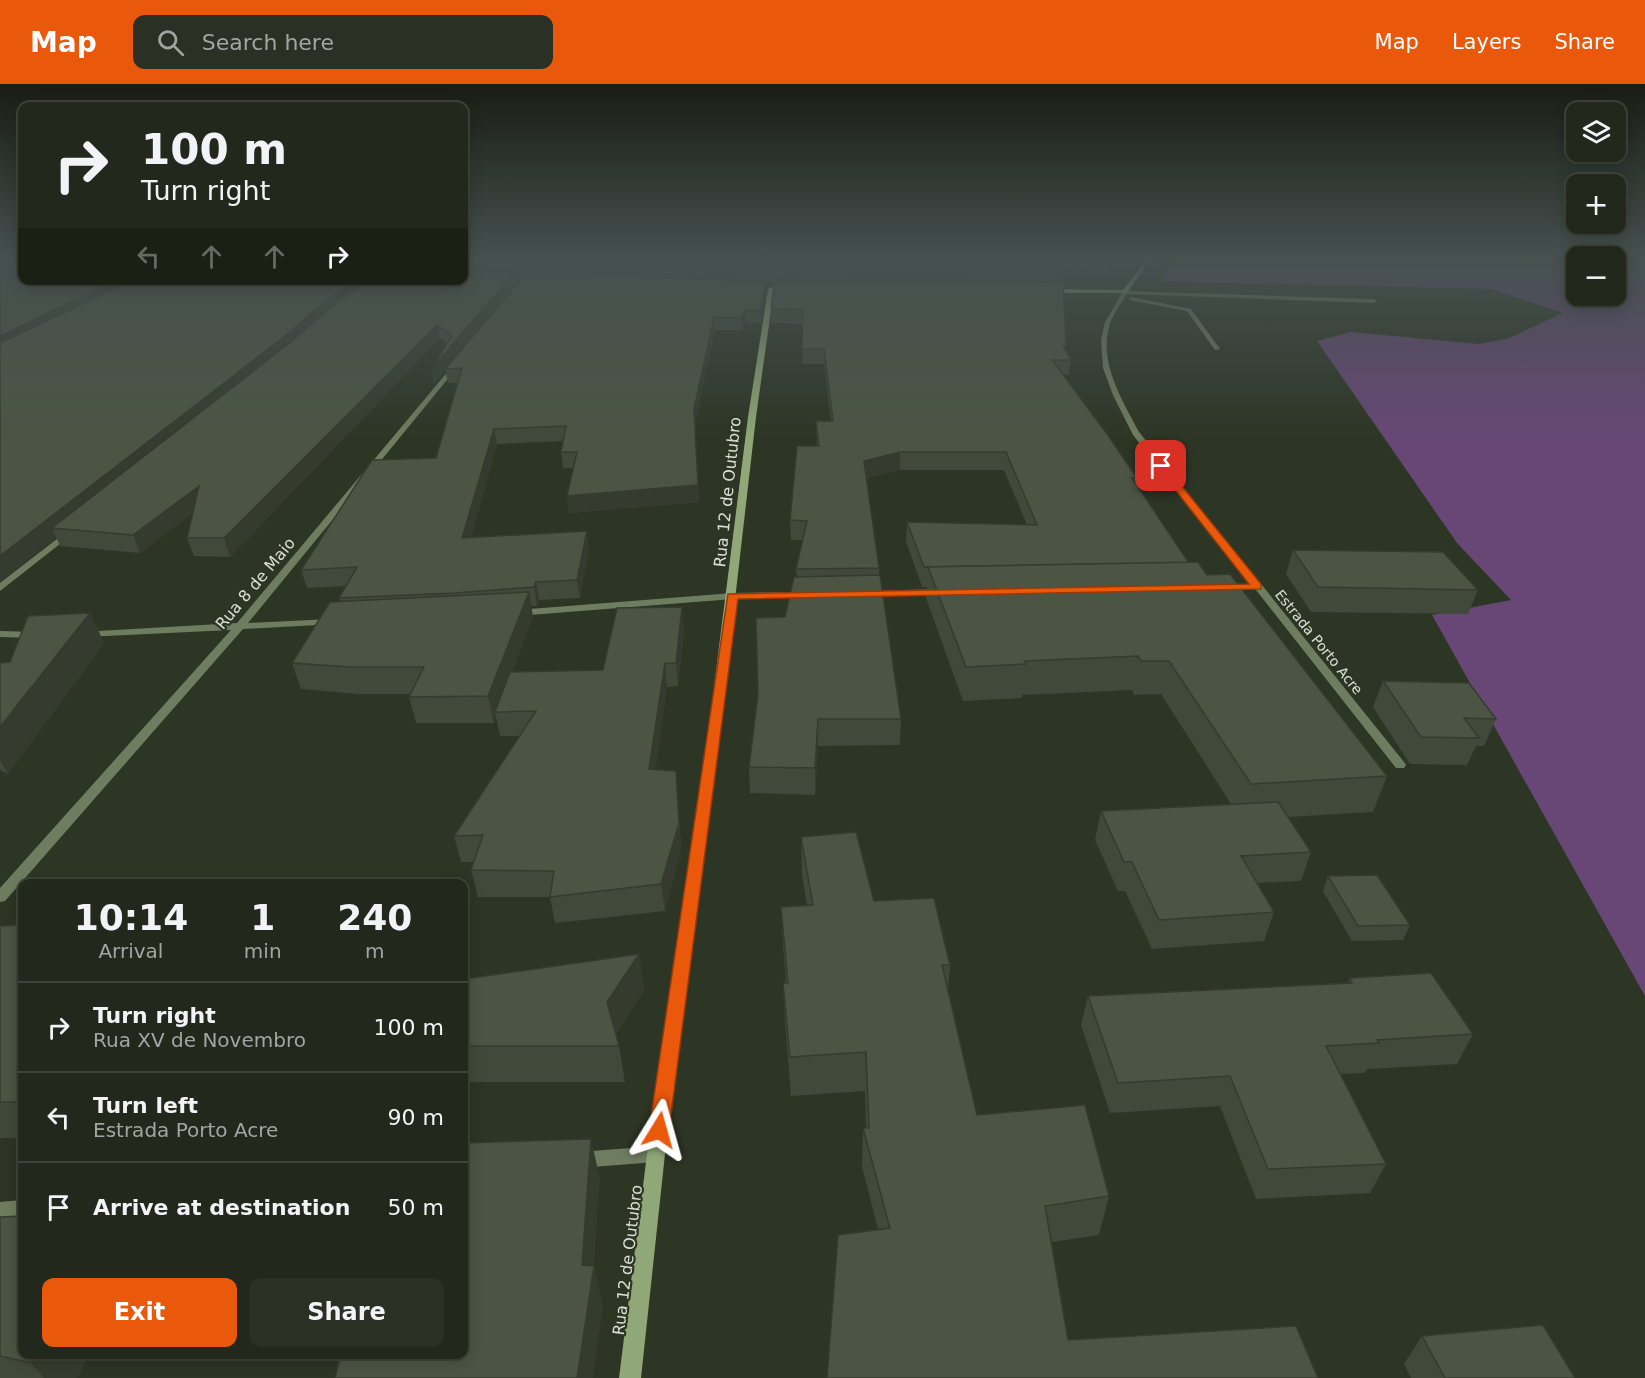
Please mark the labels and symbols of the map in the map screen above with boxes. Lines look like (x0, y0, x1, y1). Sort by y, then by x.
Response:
street label: Rua 12 de Outubro (710, 416, 745, 568)
pin (1135, 440, 1186, 491)
street label: Rua 8 de Maio (212, 534, 299, 633)
street label: Estrada Porto Acre (1272, 587, 1366, 697)
position arrow (627, 1098, 691, 1162)
street label: Rua 12 de Outubro (609, 1184, 646, 1336)

